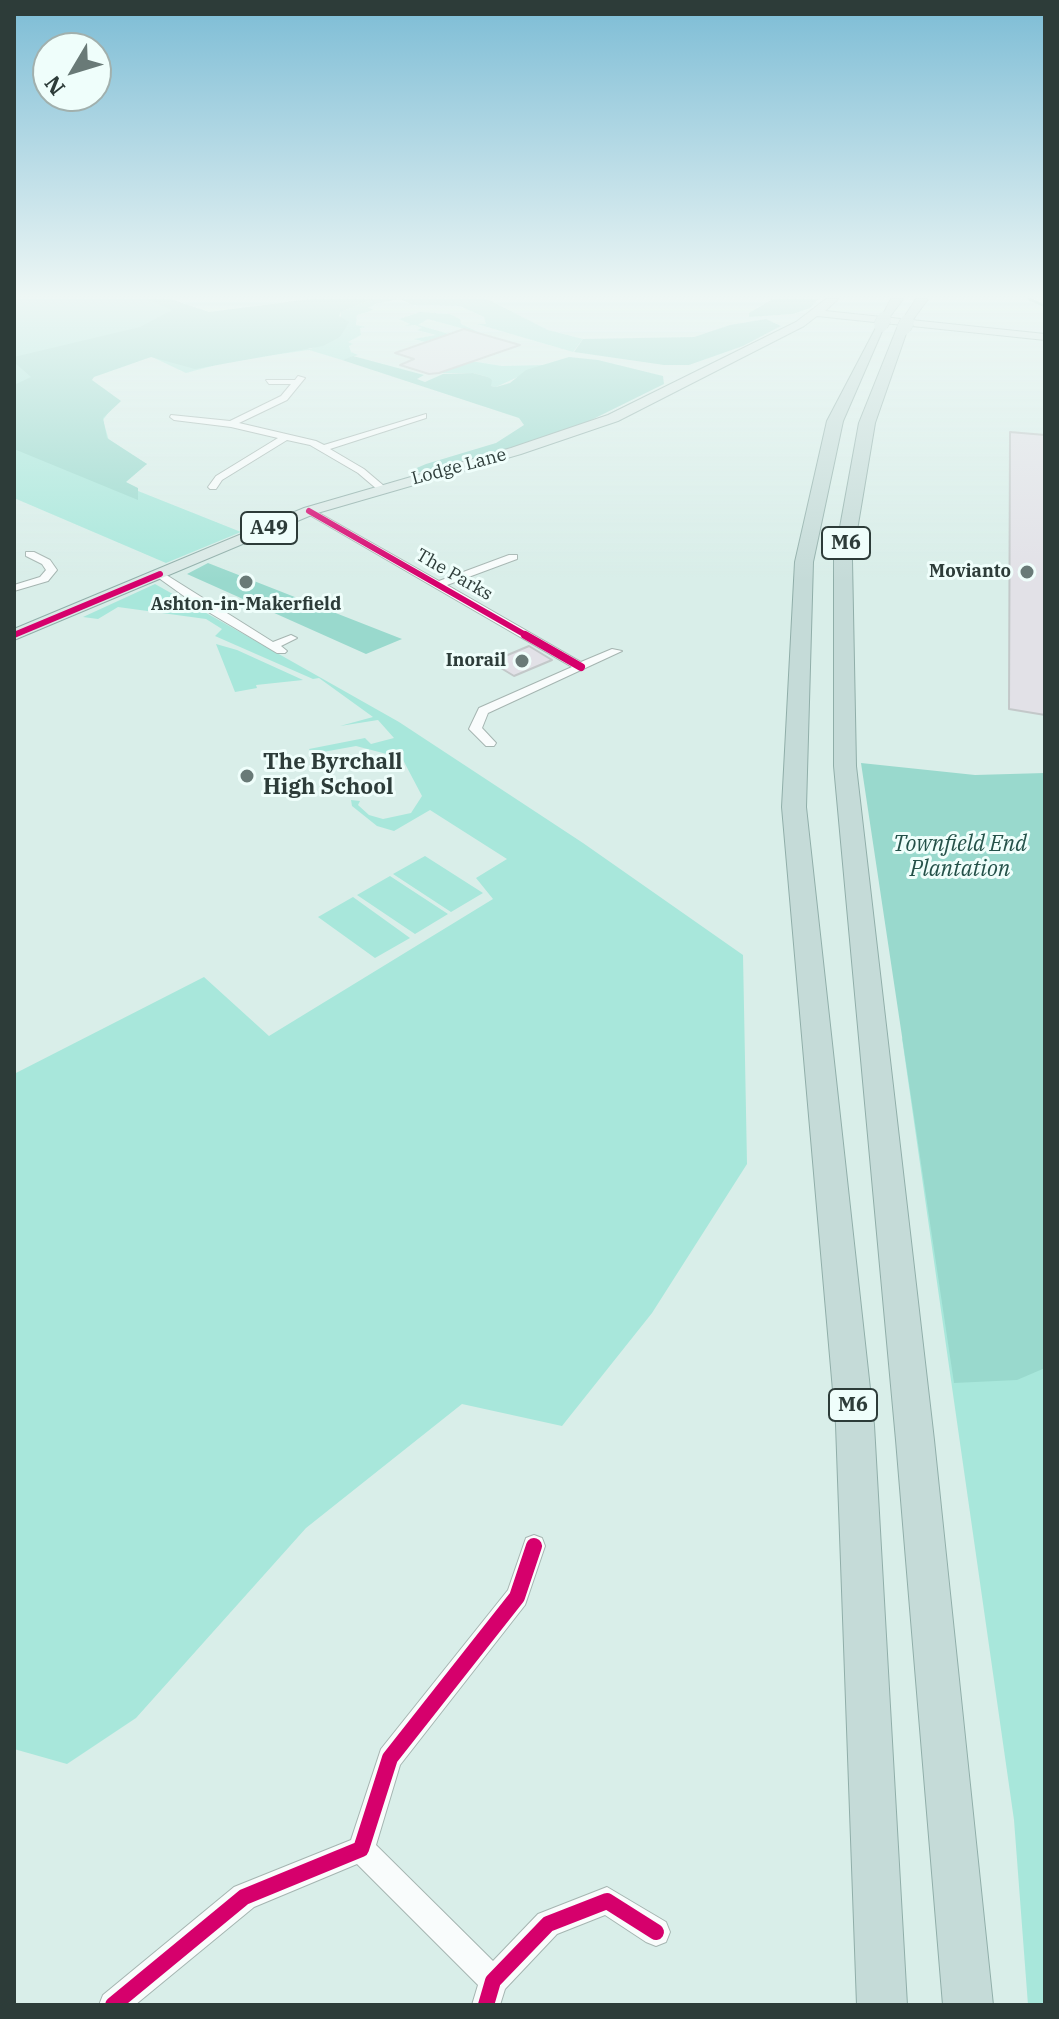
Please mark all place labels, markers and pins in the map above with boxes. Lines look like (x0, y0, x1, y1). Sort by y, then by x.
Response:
place label: Movianto (929, 561, 1011, 583)
marker: Movianto (1018, 563, 1036, 581)
marker: Ashton-in-Makerfield (237, 573, 255, 591)
place label: Ashton-in-Makerfield (151, 594, 341, 616)
place label: Inorail (446, 650, 506, 672)
marker: Inorail (513, 652, 531, 670)
place label: The Byrchall High School (263, 750, 403, 802)
marker: The Byrchall High School (238, 767, 256, 785)

